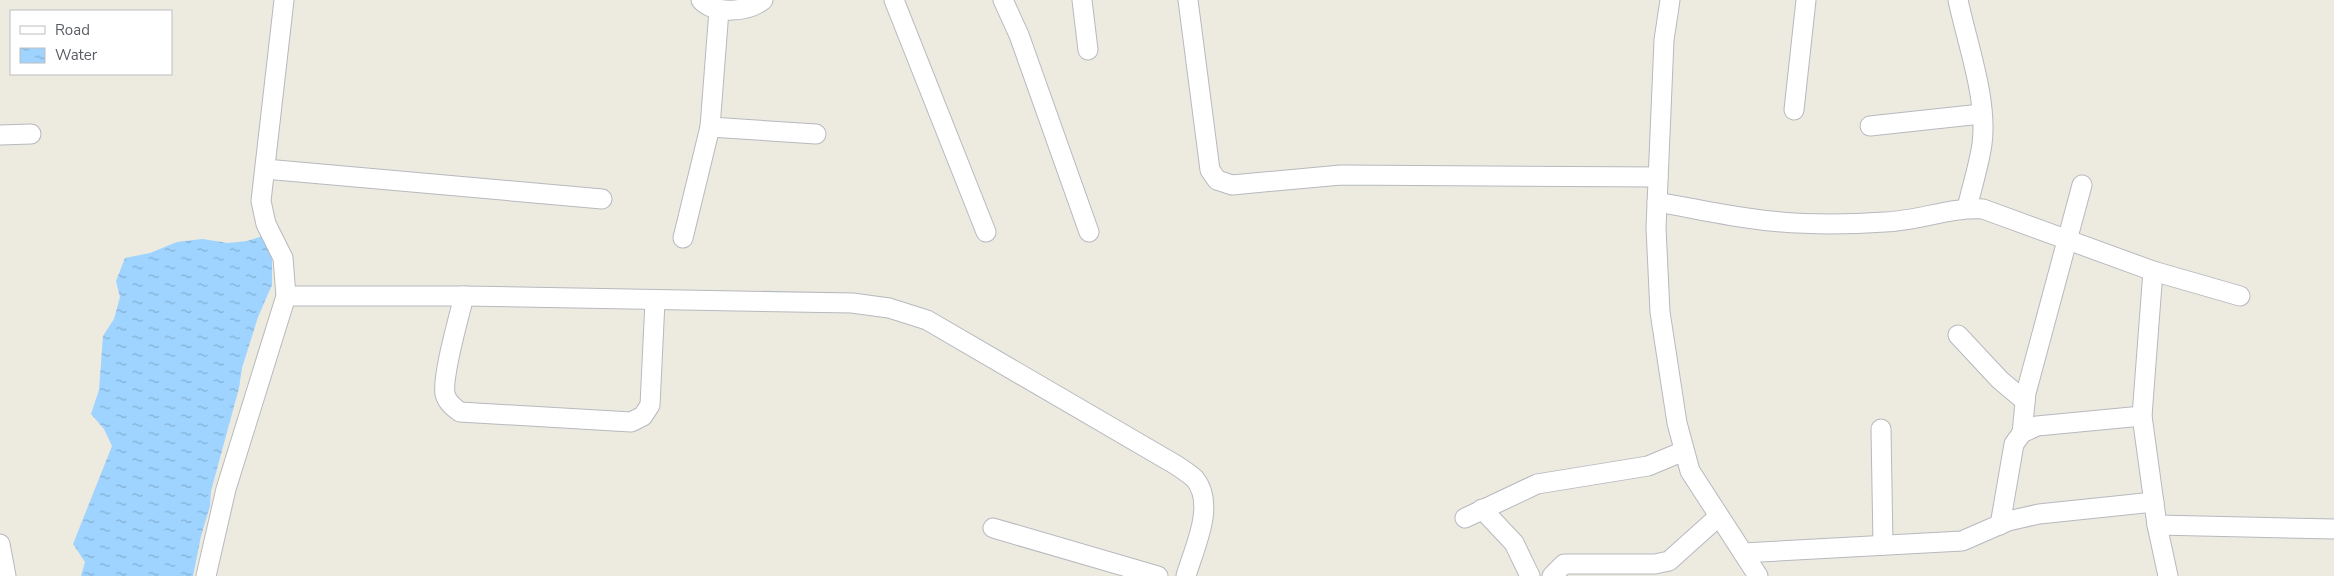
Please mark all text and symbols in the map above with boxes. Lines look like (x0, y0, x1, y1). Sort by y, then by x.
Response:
legend (10, 10, 172, 75)
text: Road (55, 20, 90, 40)
text: Water (55, 45, 98, 65)

